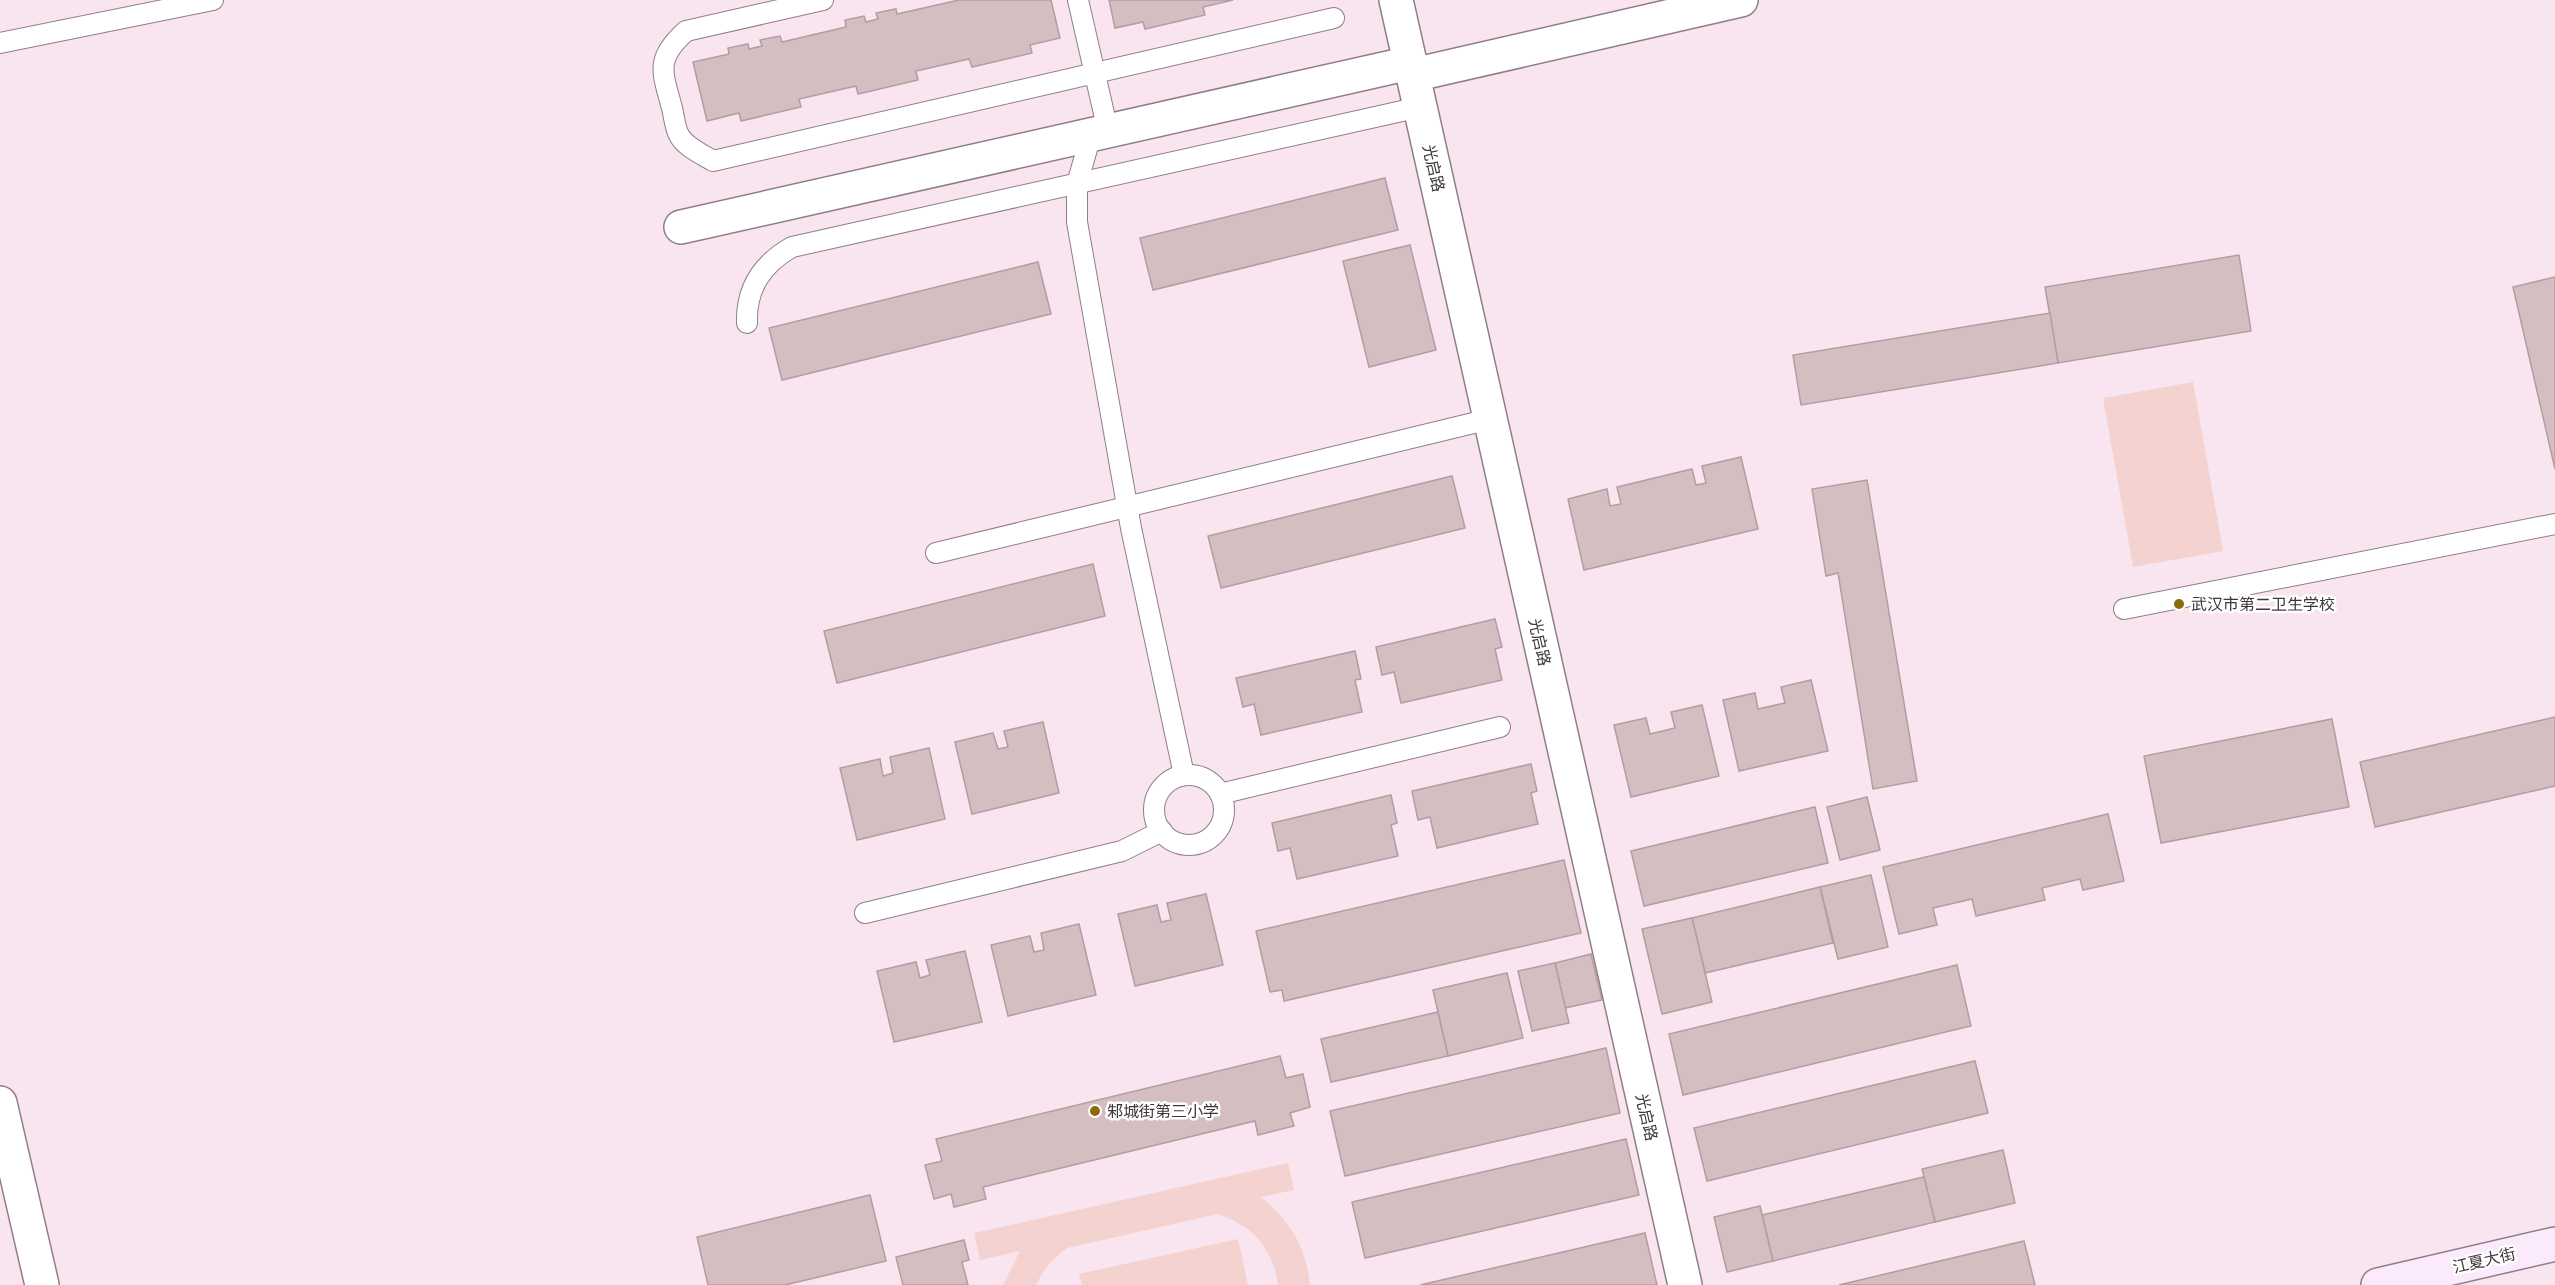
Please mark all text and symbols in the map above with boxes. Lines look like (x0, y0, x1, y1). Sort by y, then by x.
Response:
street label: 光启路 (1419, 142, 1449, 194)
place label: 武汉市第二卫生学校 (2191, 594, 2335, 614)
marker: 武汉市第二卫生学校 (2172, 597, 2186, 611)
street label: 光启路 (1525, 616, 1555, 668)
street label: 光启路 (1632, 1091, 1662, 1143)
place label: 邾城街第三小学 (1107, 1101, 1219, 1121)
marker: 邾城街第三小学 (1088, 1104, 1102, 1118)
street label: 江夏大街 (2451, 1243, 2517, 1277)

